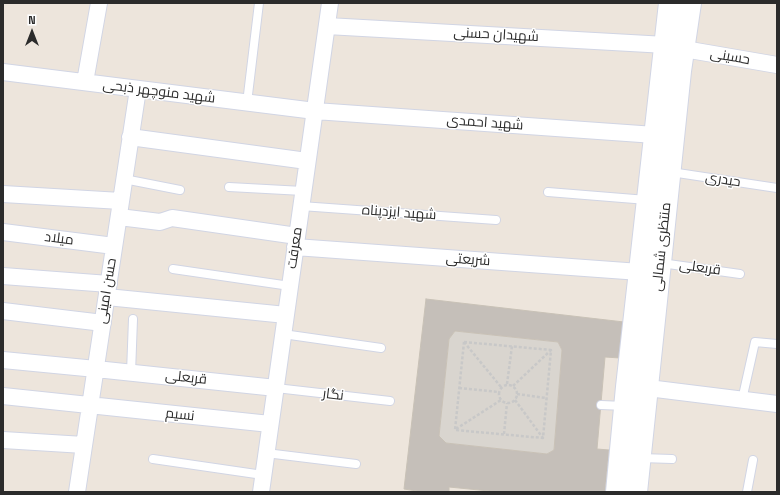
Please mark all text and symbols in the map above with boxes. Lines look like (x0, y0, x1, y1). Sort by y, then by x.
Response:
north arrow (12, 12, 52, 52)
text: N (28, 13, 36, 27)
street label: شهیدان حسنی (453, 24, 539, 46)
street label: حسینی (709, 45, 751, 69)
street label: شهید منوچهر ذبحی (102, 77, 216, 107)
street label: شهید احمدی (446, 112, 524, 134)
street label: حیدری (704, 169, 742, 191)
street label: شهید ایزدپناه (361, 202, 437, 224)
street label: منتظری شمالی (649, 202, 675, 292)
street label: معرفت (284, 226, 306, 270)
street label: میلاد (43, 229, 75, 249)
street label: شریعتی (445, 250, 491, 270)
street label: حسن امینی (94, 257, 120, 325)
street label: قربعلی (678, 257, 722, 279)
street label: قربعلی (164, 367, 208, 389)
street label: نگار (321, 385, 345, 405)
street label: نسیم (165, 405, 195, 425)

